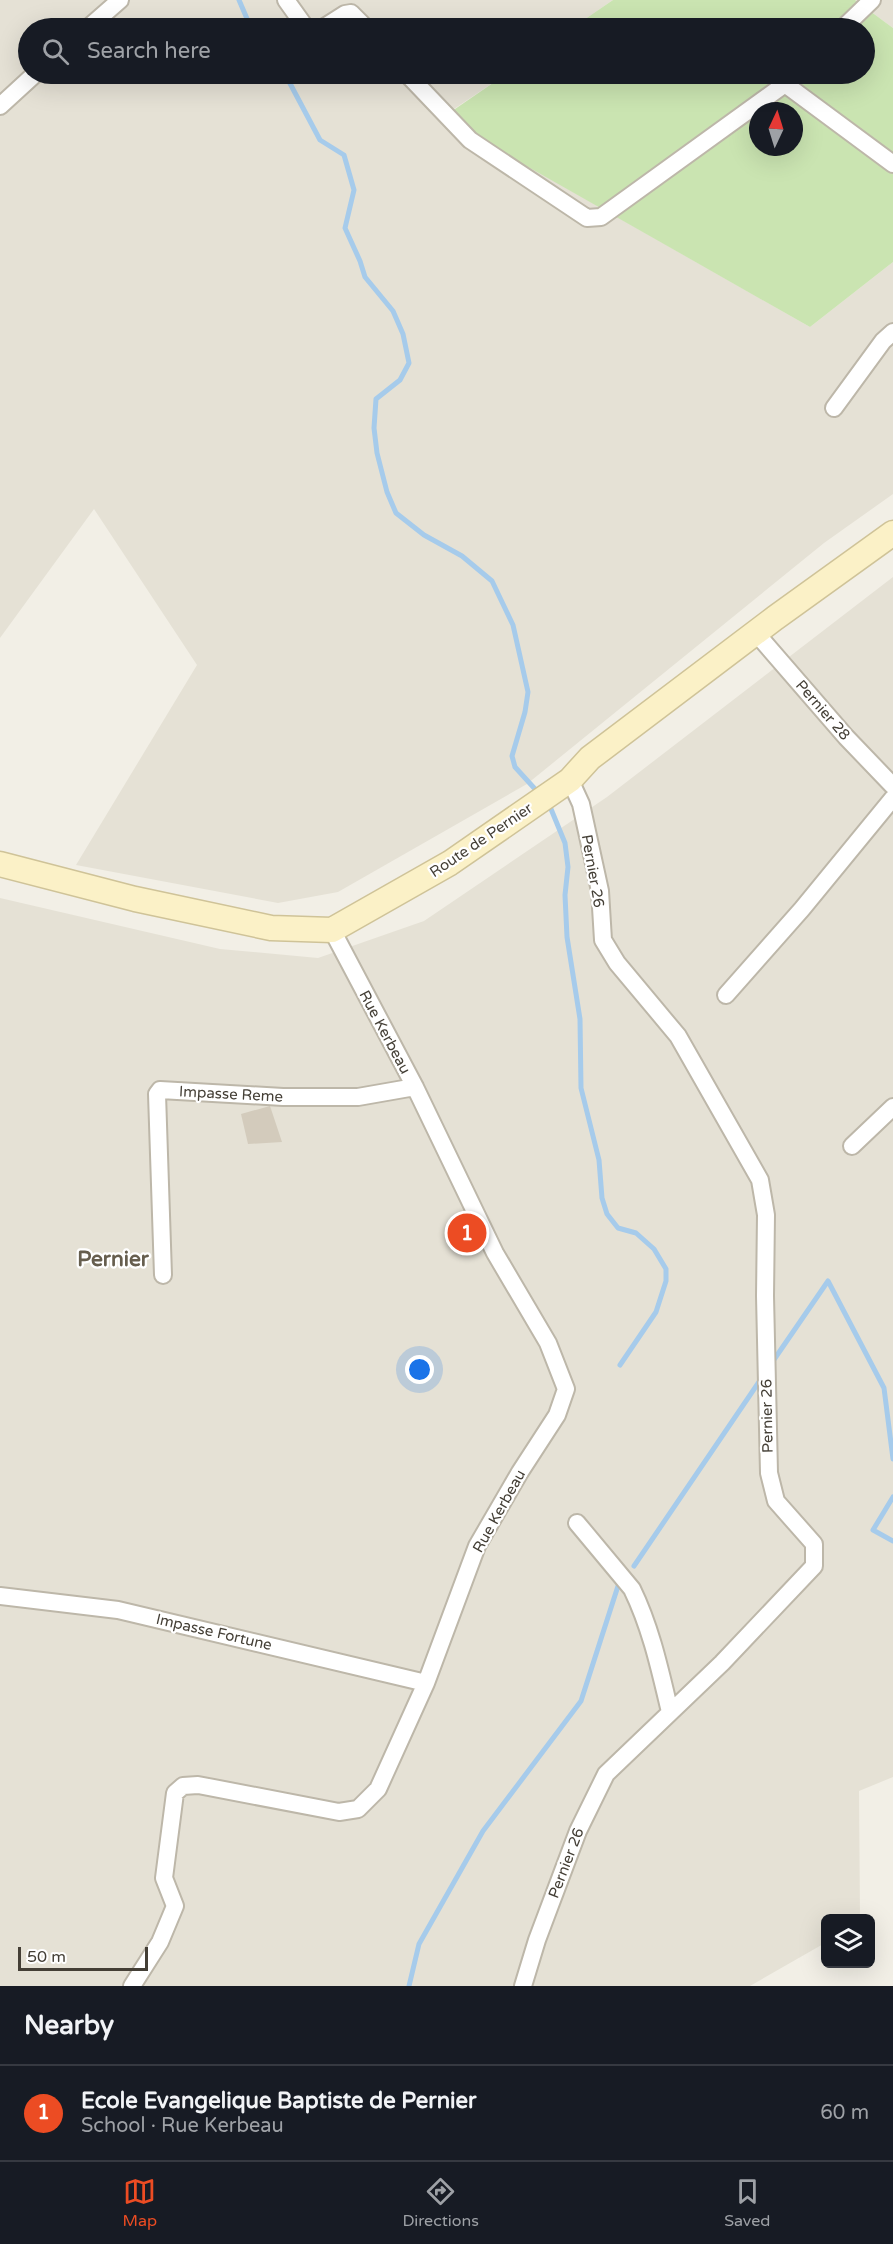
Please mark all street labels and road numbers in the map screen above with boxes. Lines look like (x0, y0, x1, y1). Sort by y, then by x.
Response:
street label: Pernier 28 (792, 676, 854, 744)
street label: Route de Pernier (426, 799, 536, 881)
street label: Pernier 26 (578, 833, 608, 909)
street label: Rue Kerbeau (355, 987, 415, 1077)
street label: Impasse Reme (179, 1082, 283, 1106)
street label: Pernier 26 (757, 1379, 777, 1453)
street label: Rue Kerbeau (469, 1466, 529, 1556)
street label: Impasse Fortune (154, 1610, 274, 1654)
street label: Pernier 26 (544, 1825, 588, 1901)

